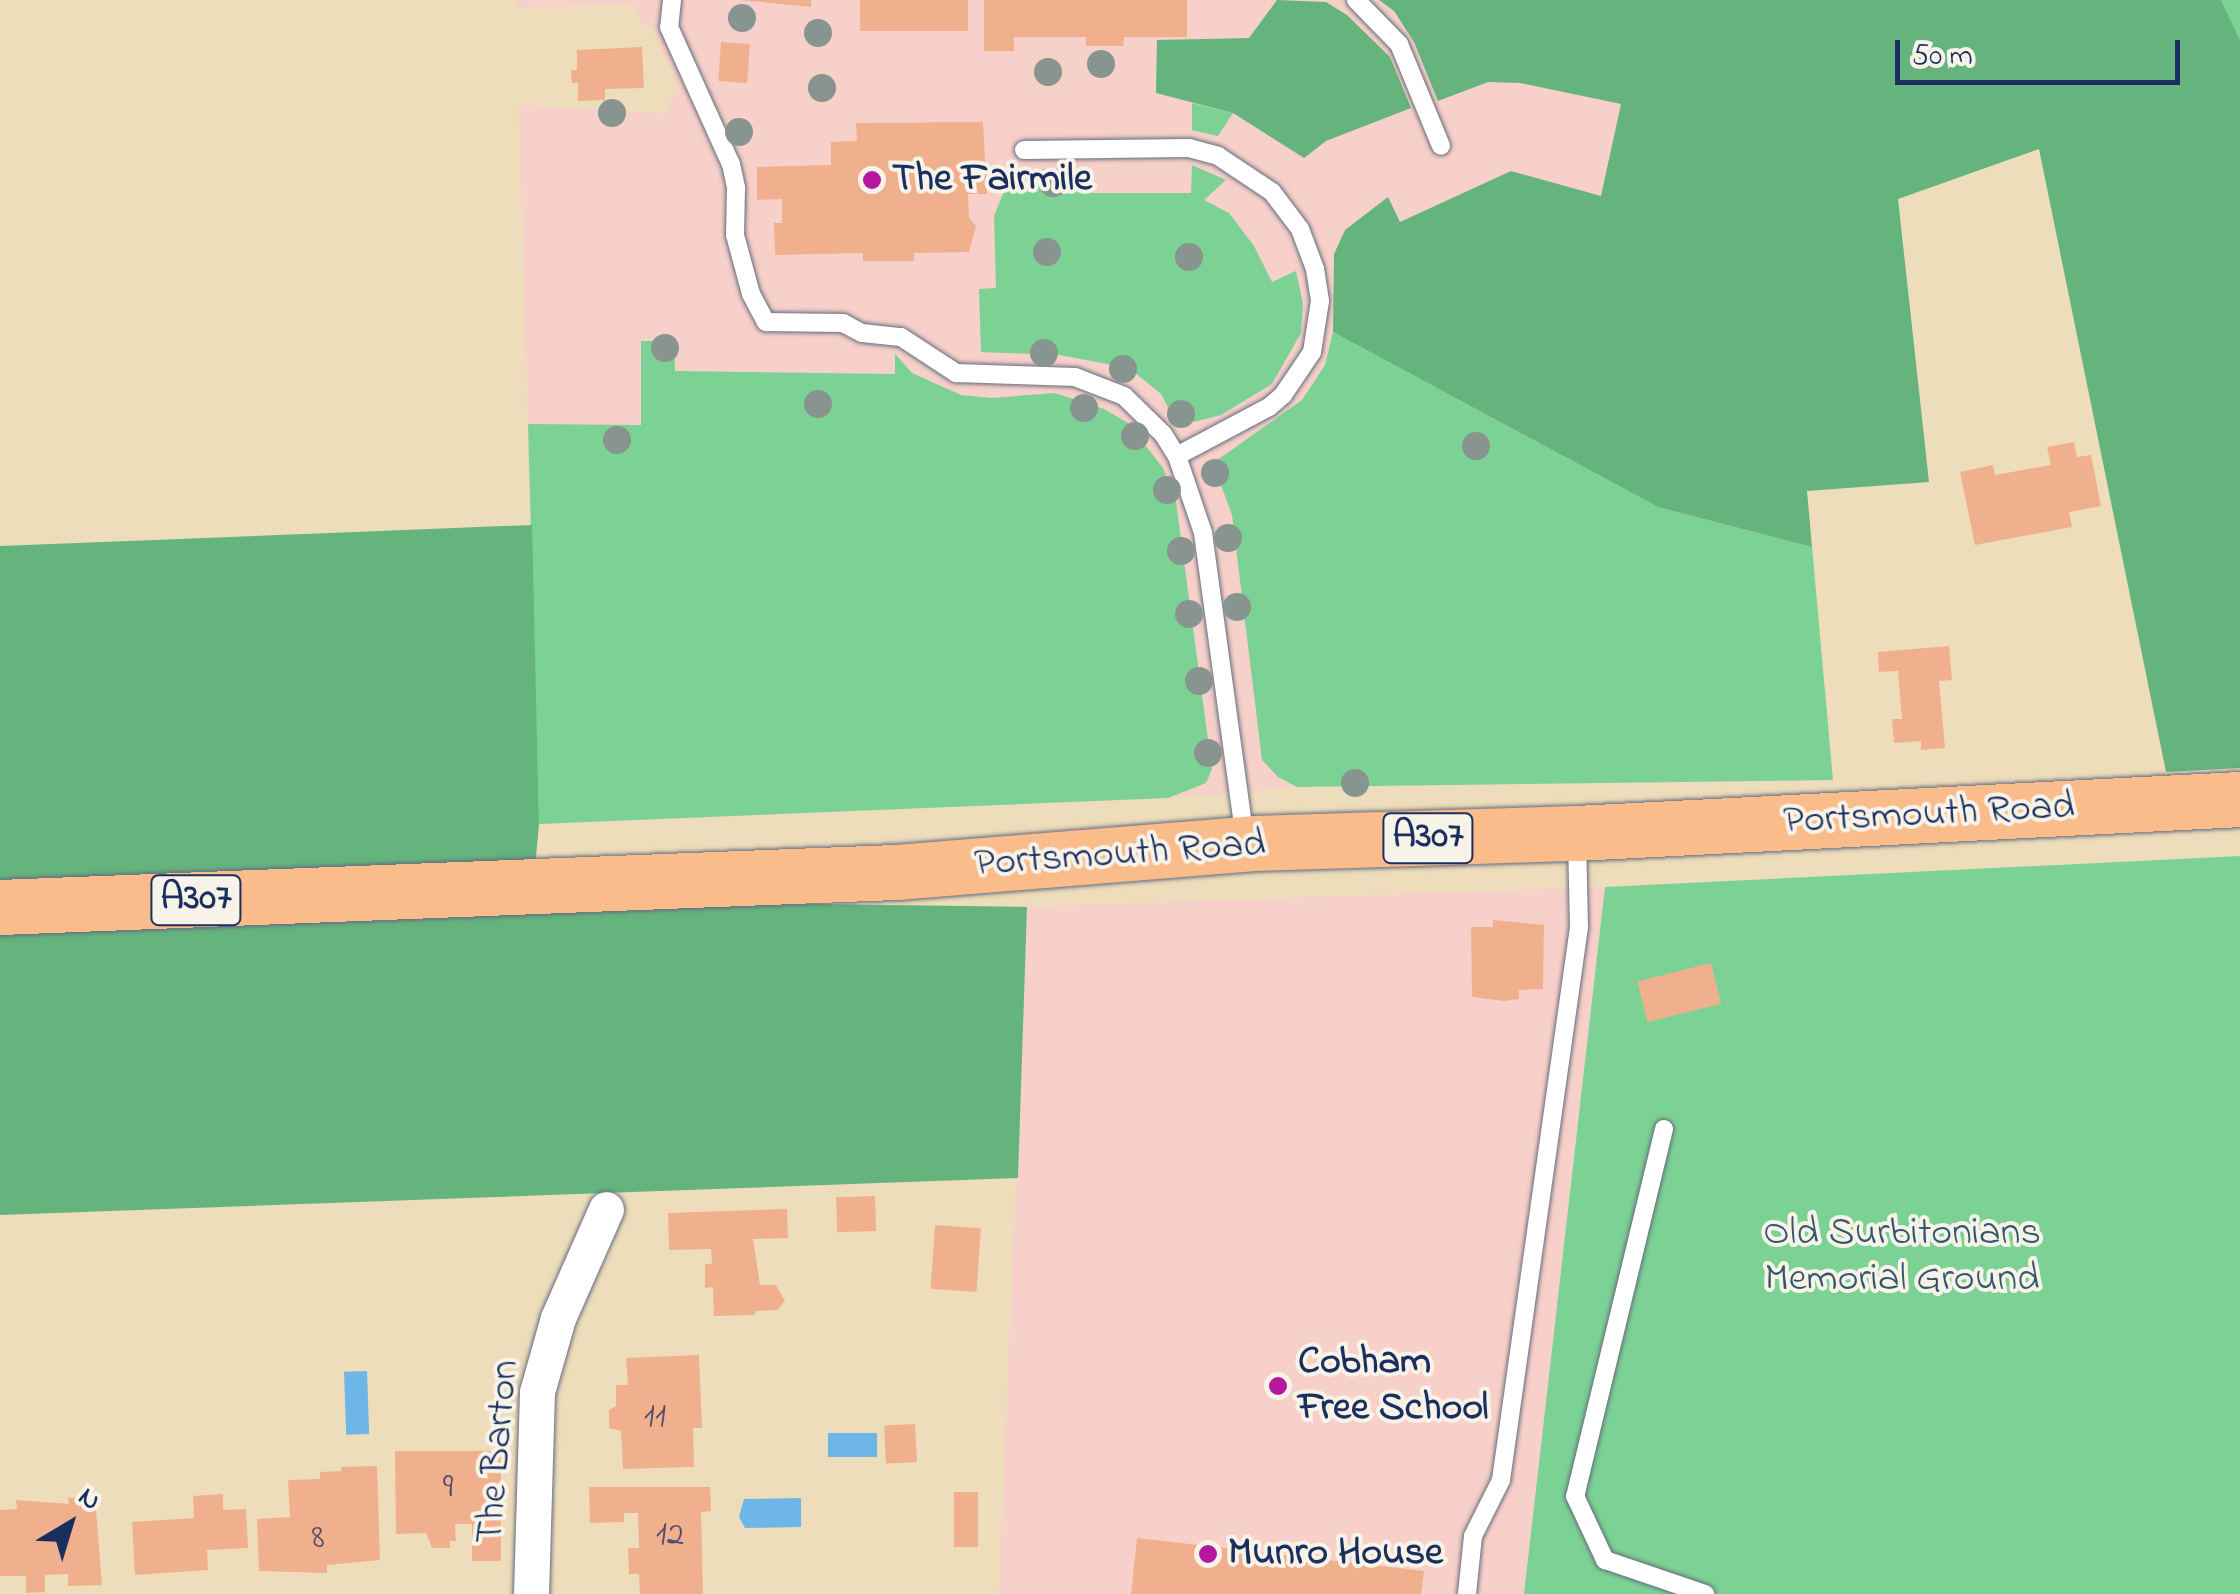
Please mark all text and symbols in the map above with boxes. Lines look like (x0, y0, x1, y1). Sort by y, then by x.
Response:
scale bar (1900, 20, 2185, 82)
text: 50 m (1912, 35, 1973, 79)
place label: The Fairmile (892, 156, 1092, 204)
marker: The Fairmile (861, 169, 883, 191)
street label: Portsmouth Road (1782, 783, 2076, 847)
road number: A307 (1380, 805, 1476, 871)
street label: Portsmouth Road (973, 821, 1267, 889)
road number: A307 (148, 867, 244, 933)
park label: Old Surbitonians Memorial Ground (1763, 1210, 2041, 1304)
place label: Cobham Free School (1298, 1339, 1489, 1433)
street label: The Barton (467, 1358, 531, 1546)
marker: Cobham Free School (1267, 1375, 1289, 1397)
house number: 11 (644, 1397, 666, 1439)
house number: 9 (443, 1467, 453, 1509)
north arrow (20, 1474, 120, 1574)
text: N (69, 1478, 109, 1522)
house number: 12 (656, 1515, 684, 1557)
house number: 8 (311, 1518, 325, 1560)
place label: Munro House (1228, 1530, 1443, 1578)
marker: Munro House (1197, 1543, 1219, 1565)

